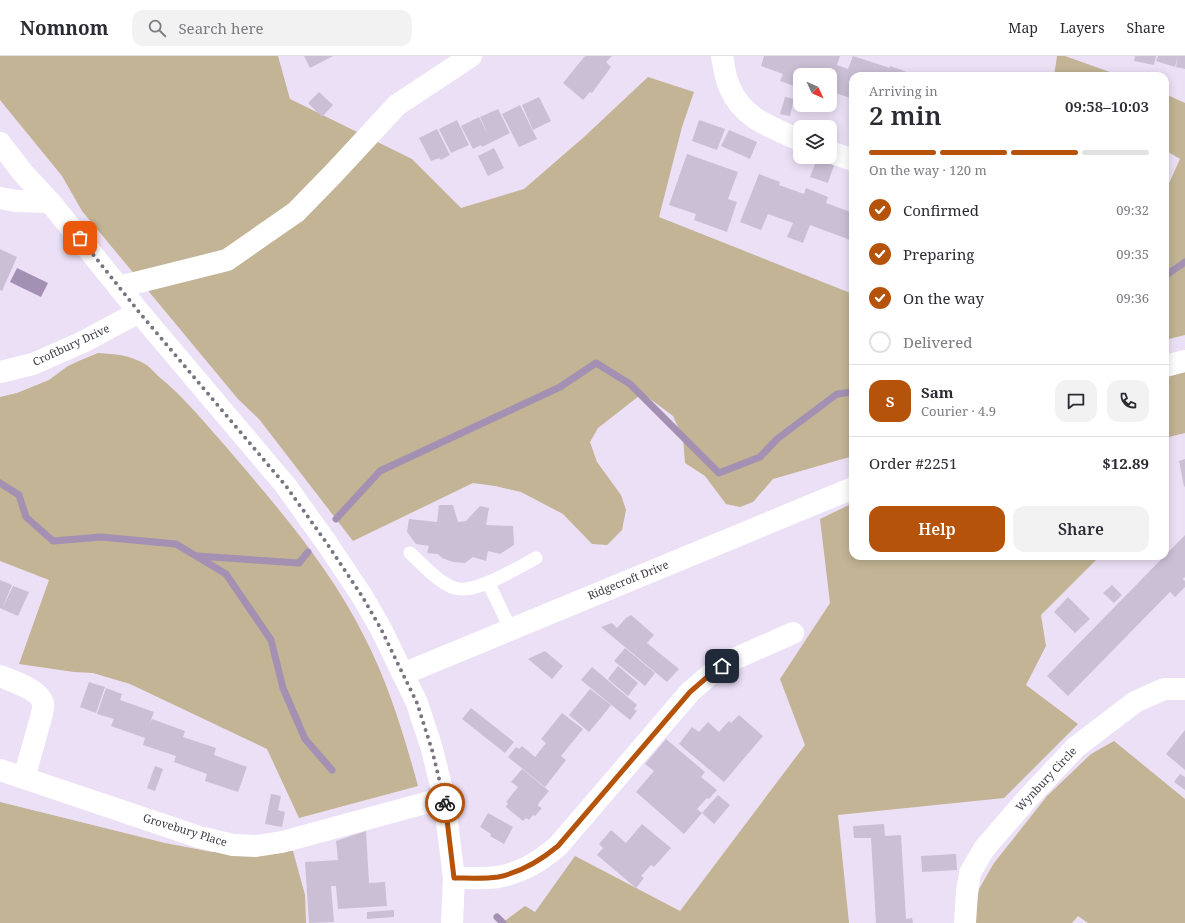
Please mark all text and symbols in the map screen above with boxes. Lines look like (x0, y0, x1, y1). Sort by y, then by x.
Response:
search box (132, 10, 412, 46)
text: Nomnom (20, 15, 108, 41)
icon: search (146, 17, 168, 39)
text: Search here (178, 18, 264, 38)
text: Map (1008, 18, 1038, 37)
text: Layers (1060, 18, 1105, 37)
text: Share (1127, 18, 1165, 37)
north arrow (793, 68, 837, 112)
map controls (793, 68, 837, 164)
text: Arriving in (869, 82, 938, 100)
text: 09:58–10:03 (1065, 96, 1149, 116)
text: 2 min (869, 97, 942, 133)
button: layers (793, 120, 837, 164)
text: On the way · 120 m (869, 161, 987, 179)
icon: check (869, 199, 891, 221)
text: Confirmed (903, 200, 979, 220)
text: 09:32 (1116, 201, 1149, 219)
pin (63, 221, 97, 255)
icon: bag (69, 227, 91, 249)
icon: check (869, 243, 891, 265)
text: Preparing (903, 244, 974, 264)
text: 09:35 (1116, 245, 1149, 263)
icon: check (869, 287, 891, 309)
text: On the way (903, 288, 984, 308)
text: 09:36 (1116, 289, 1149, 307)
street label: Croftbury Drive (30, 320, 112, 369)
text: Delivered (903, 332, 972, 352)
button: chat (1055, 380, 1097, 422)
button: phone (1107, 380, 1149, 422)
text: Sam (921, 382, 953, 402)
text: S (886, 391, 894, 411)
text: Courier · 4.9 (921, 402, 996, 420)
text: Order #2251 (869, 453, 957, 473)
text: $12.89 (1102, 453, 1149, 473)
button: Help (869, 506, 1005, 552)
button: Share (1013, 506, 1149, 552)
street label: Ridgecroft Drive (585, 556, 671, 603)
pin (705, 649, 739, 683)
icon: home (711, 655, 733, 677)
street label: Wynbury Circle (1012, 743, 1079, 814)
courier (425, 783, 465, 823)
icon: bike (434, 792, 456, 814)
street label: Grovebury Place (141, 810, 229, 849)

